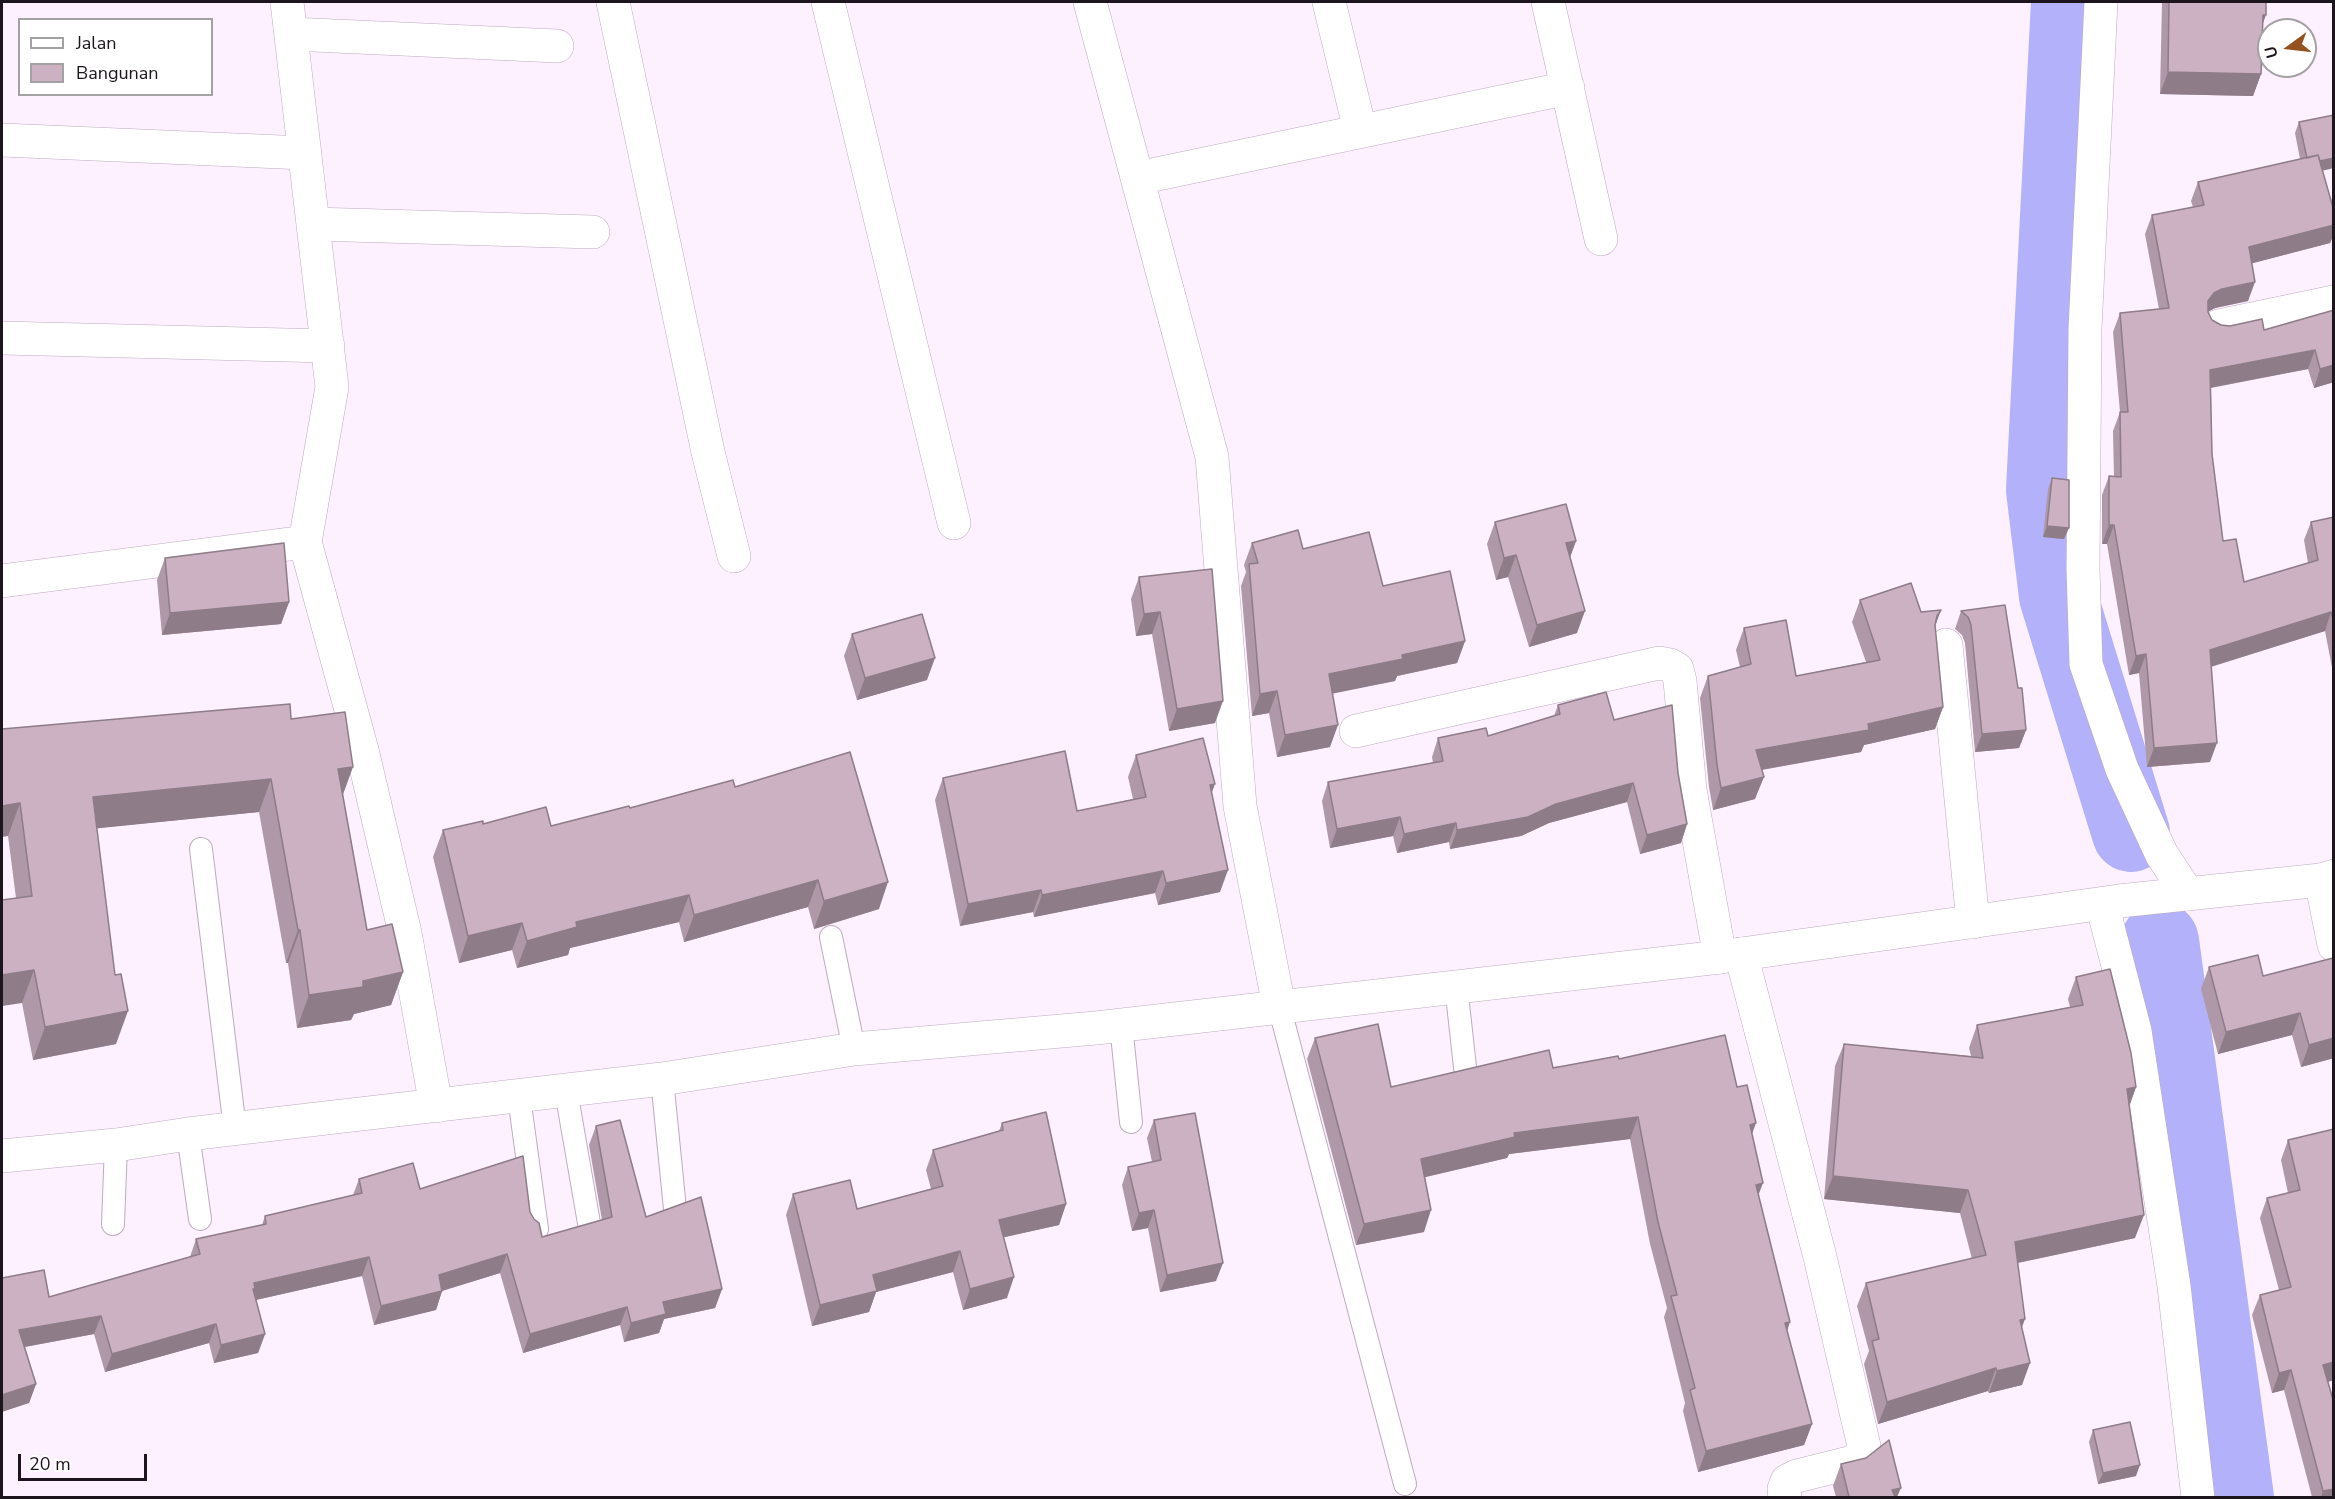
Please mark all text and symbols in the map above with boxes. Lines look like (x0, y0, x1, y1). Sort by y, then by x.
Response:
legend (18, 18, 213, 96)
north arrow (2257, 18, 2317, 78)
text: Jalan (76, 31, 116, 55)
text: U (2259, 44, 2284, 61)
text: Bangunan (76, 61, 159, 85)
scale bar (21, 1442, 150, 1480)
text: 20 m (29, 1452, 71, 1476)

